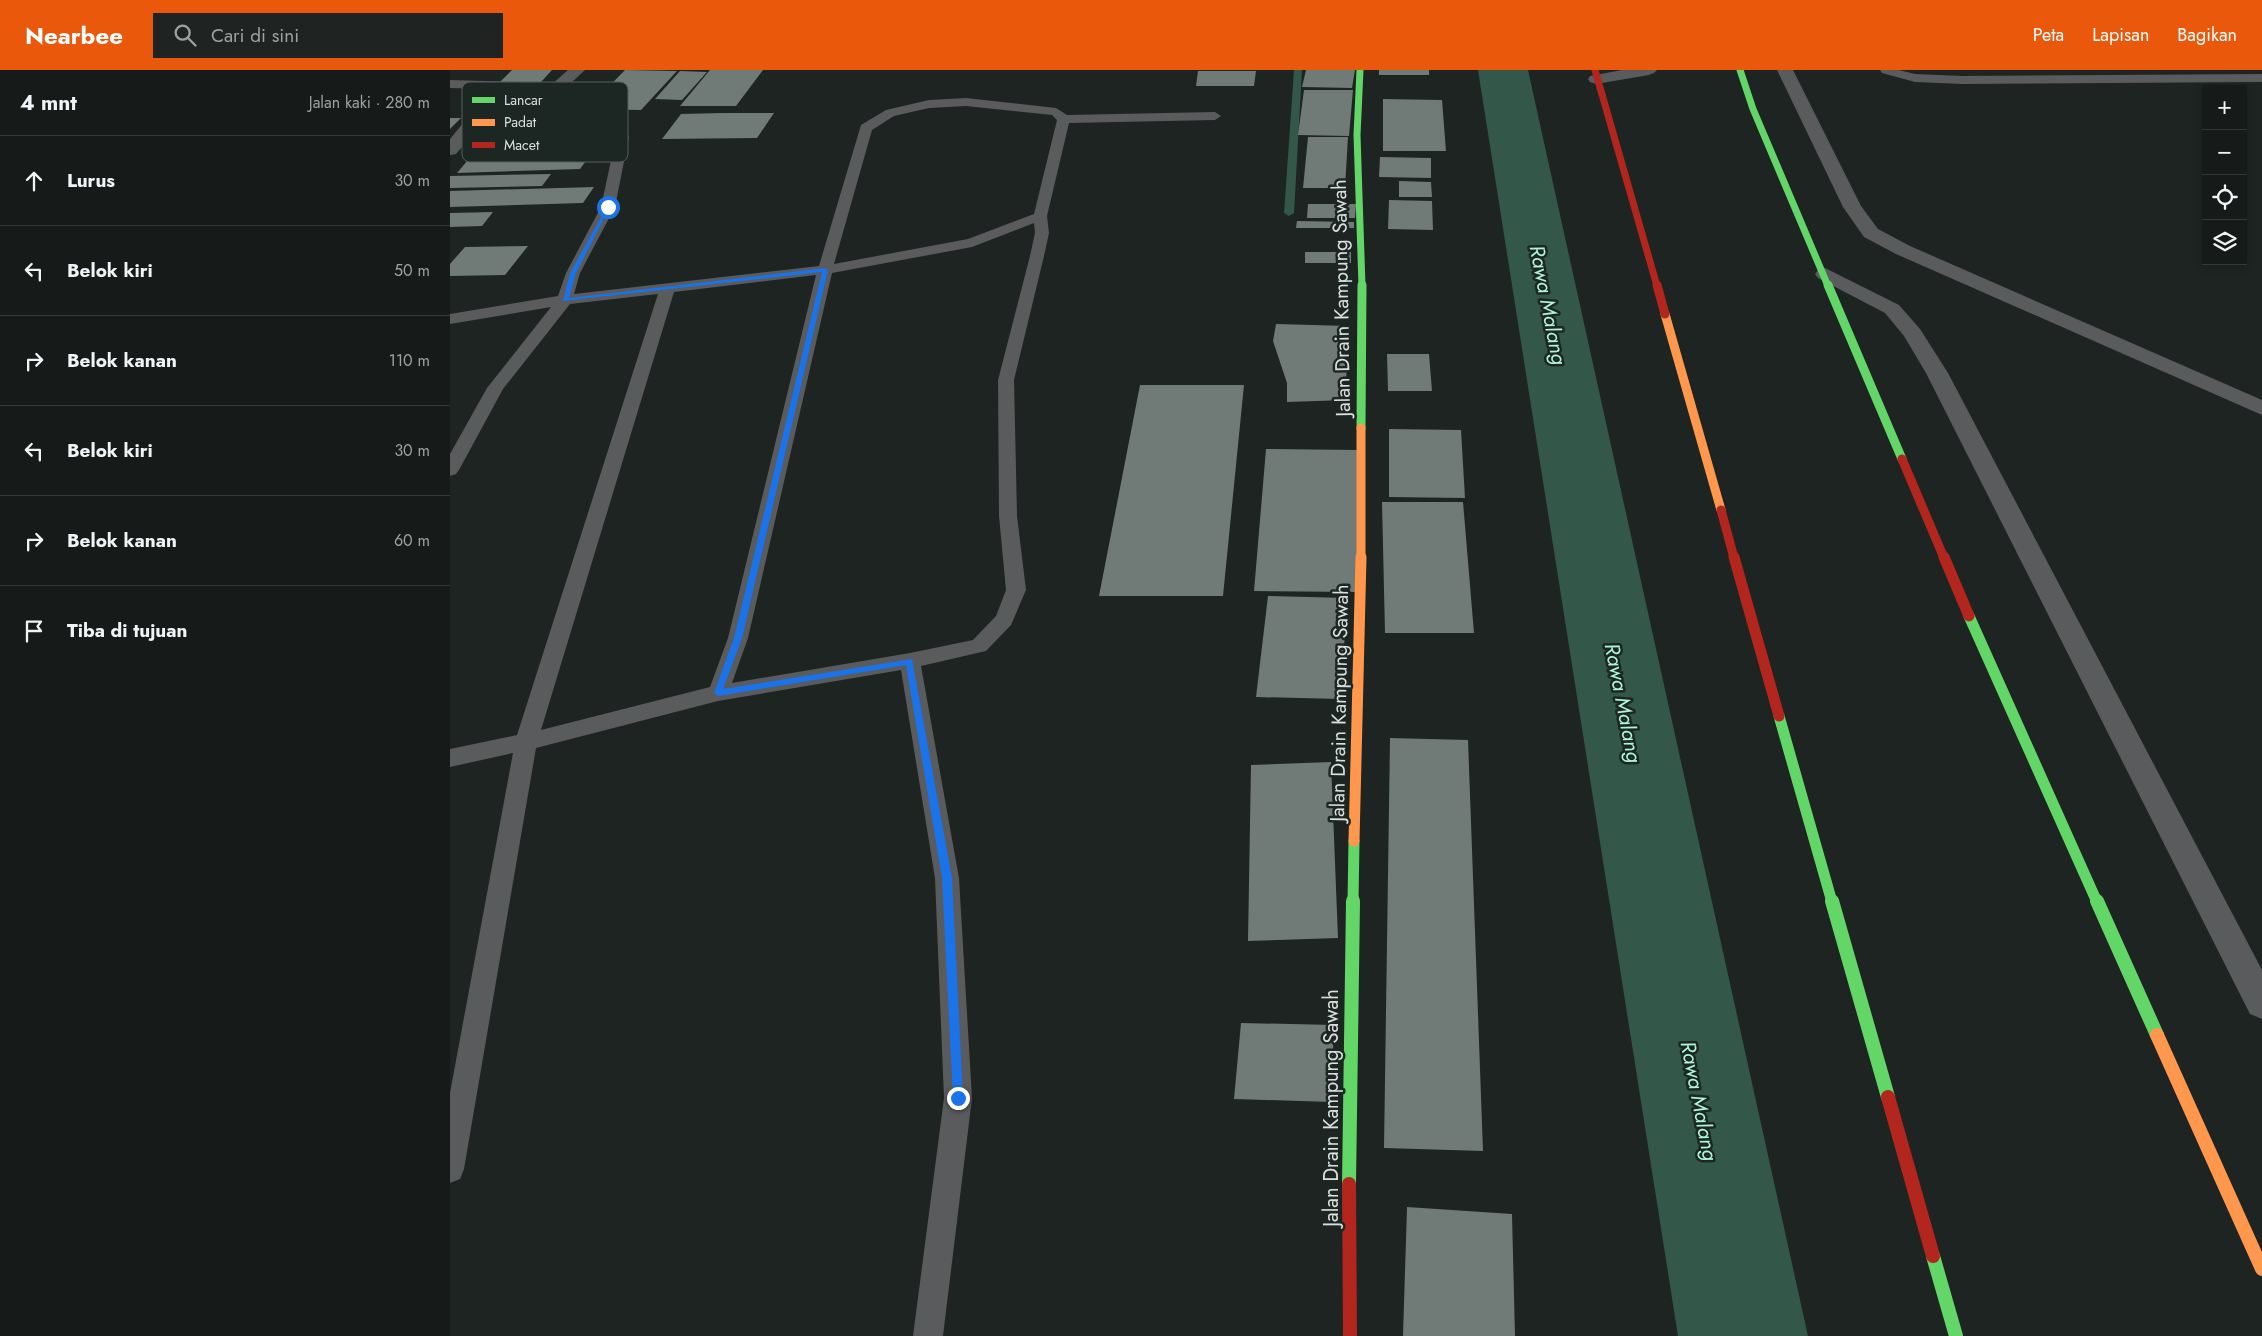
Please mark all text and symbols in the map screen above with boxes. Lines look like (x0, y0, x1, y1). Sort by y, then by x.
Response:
search box (153, 13, 503, 58)
text: Nearbee (25, 18, 123, 53)
icon: search (171, 21, 199, 49)
text: Cari di sini (211, 22, 299, 49)
text: Peta (2033, 22, 2064, 48)
text: Lapisan (2092, 22, 2149, 48)
text: Bagikan (2177, 22, 2237, 48)
legend (462, 82, 628, 162)
map controls (2202, 85, 2247, 265)
button: + (2202, 85, 2247, 130)
text: 4 mnt (20, 88, 77, 118)
text: Lancar (504, 90, 543, 110)
text: Jalan kaki · 280 m (309, 91, 430, 114)
text: Padat (504, 112, 537, 132)
button: − (2202, 130, 2247, 175)
text: Macet (504, 135, 540, 155)
icon: ahead (20, 167, 48, 195)
text: Lurus (67, 167, 115, 194)
text: 30 m (394, 169, 430, 192)
button: locate (2202, 175, 2247, 220)
street label: Jalan Drain Kampung Sawah (1325, 179, 1358, 420)
route start (597, 196, 620, 219)
button: layers (2202, 220, 2247, 265)
water label: Rawa Malang (1522, 243, 1574, 368)
icon: left (20, 257, 48, 285)
text: Belok kiri (67, 257, 153, 284)
text: 50 m (394, 259, 430, 282)
icon: right (20, 347, 48, 375)
text: Belok kanan (67, 347, 177, 374)
text: 110 m (389, 349, 430, 372)
icon: left (20, 437, 48, 465)
text: Belok kiri (67, 437, 153, 464)
text: 30 m (394, 439, 430, 462)
icon: right (20, 527, 48, 555)
text: Belok kanan (67, 527, 177, 554)
text: 60 m (394, 529, 430, 552)
street label: Jalan Drain Kampung Sawah (1323, 584, 1356, 825)
icon: arrive (20, 617, 48, 645)
text: Tiba di tujuan (67, 617, 187, 644)
water label: Rawa Malang (1597, 641, 1649, 766)
street label: Jalan Drain Kampung Sawah (1317, 989, 1346, 1230)
water label: Rawa Malang (1673, 1039, 1725, 1164)
route end (947, 1087, 970, 1110)

